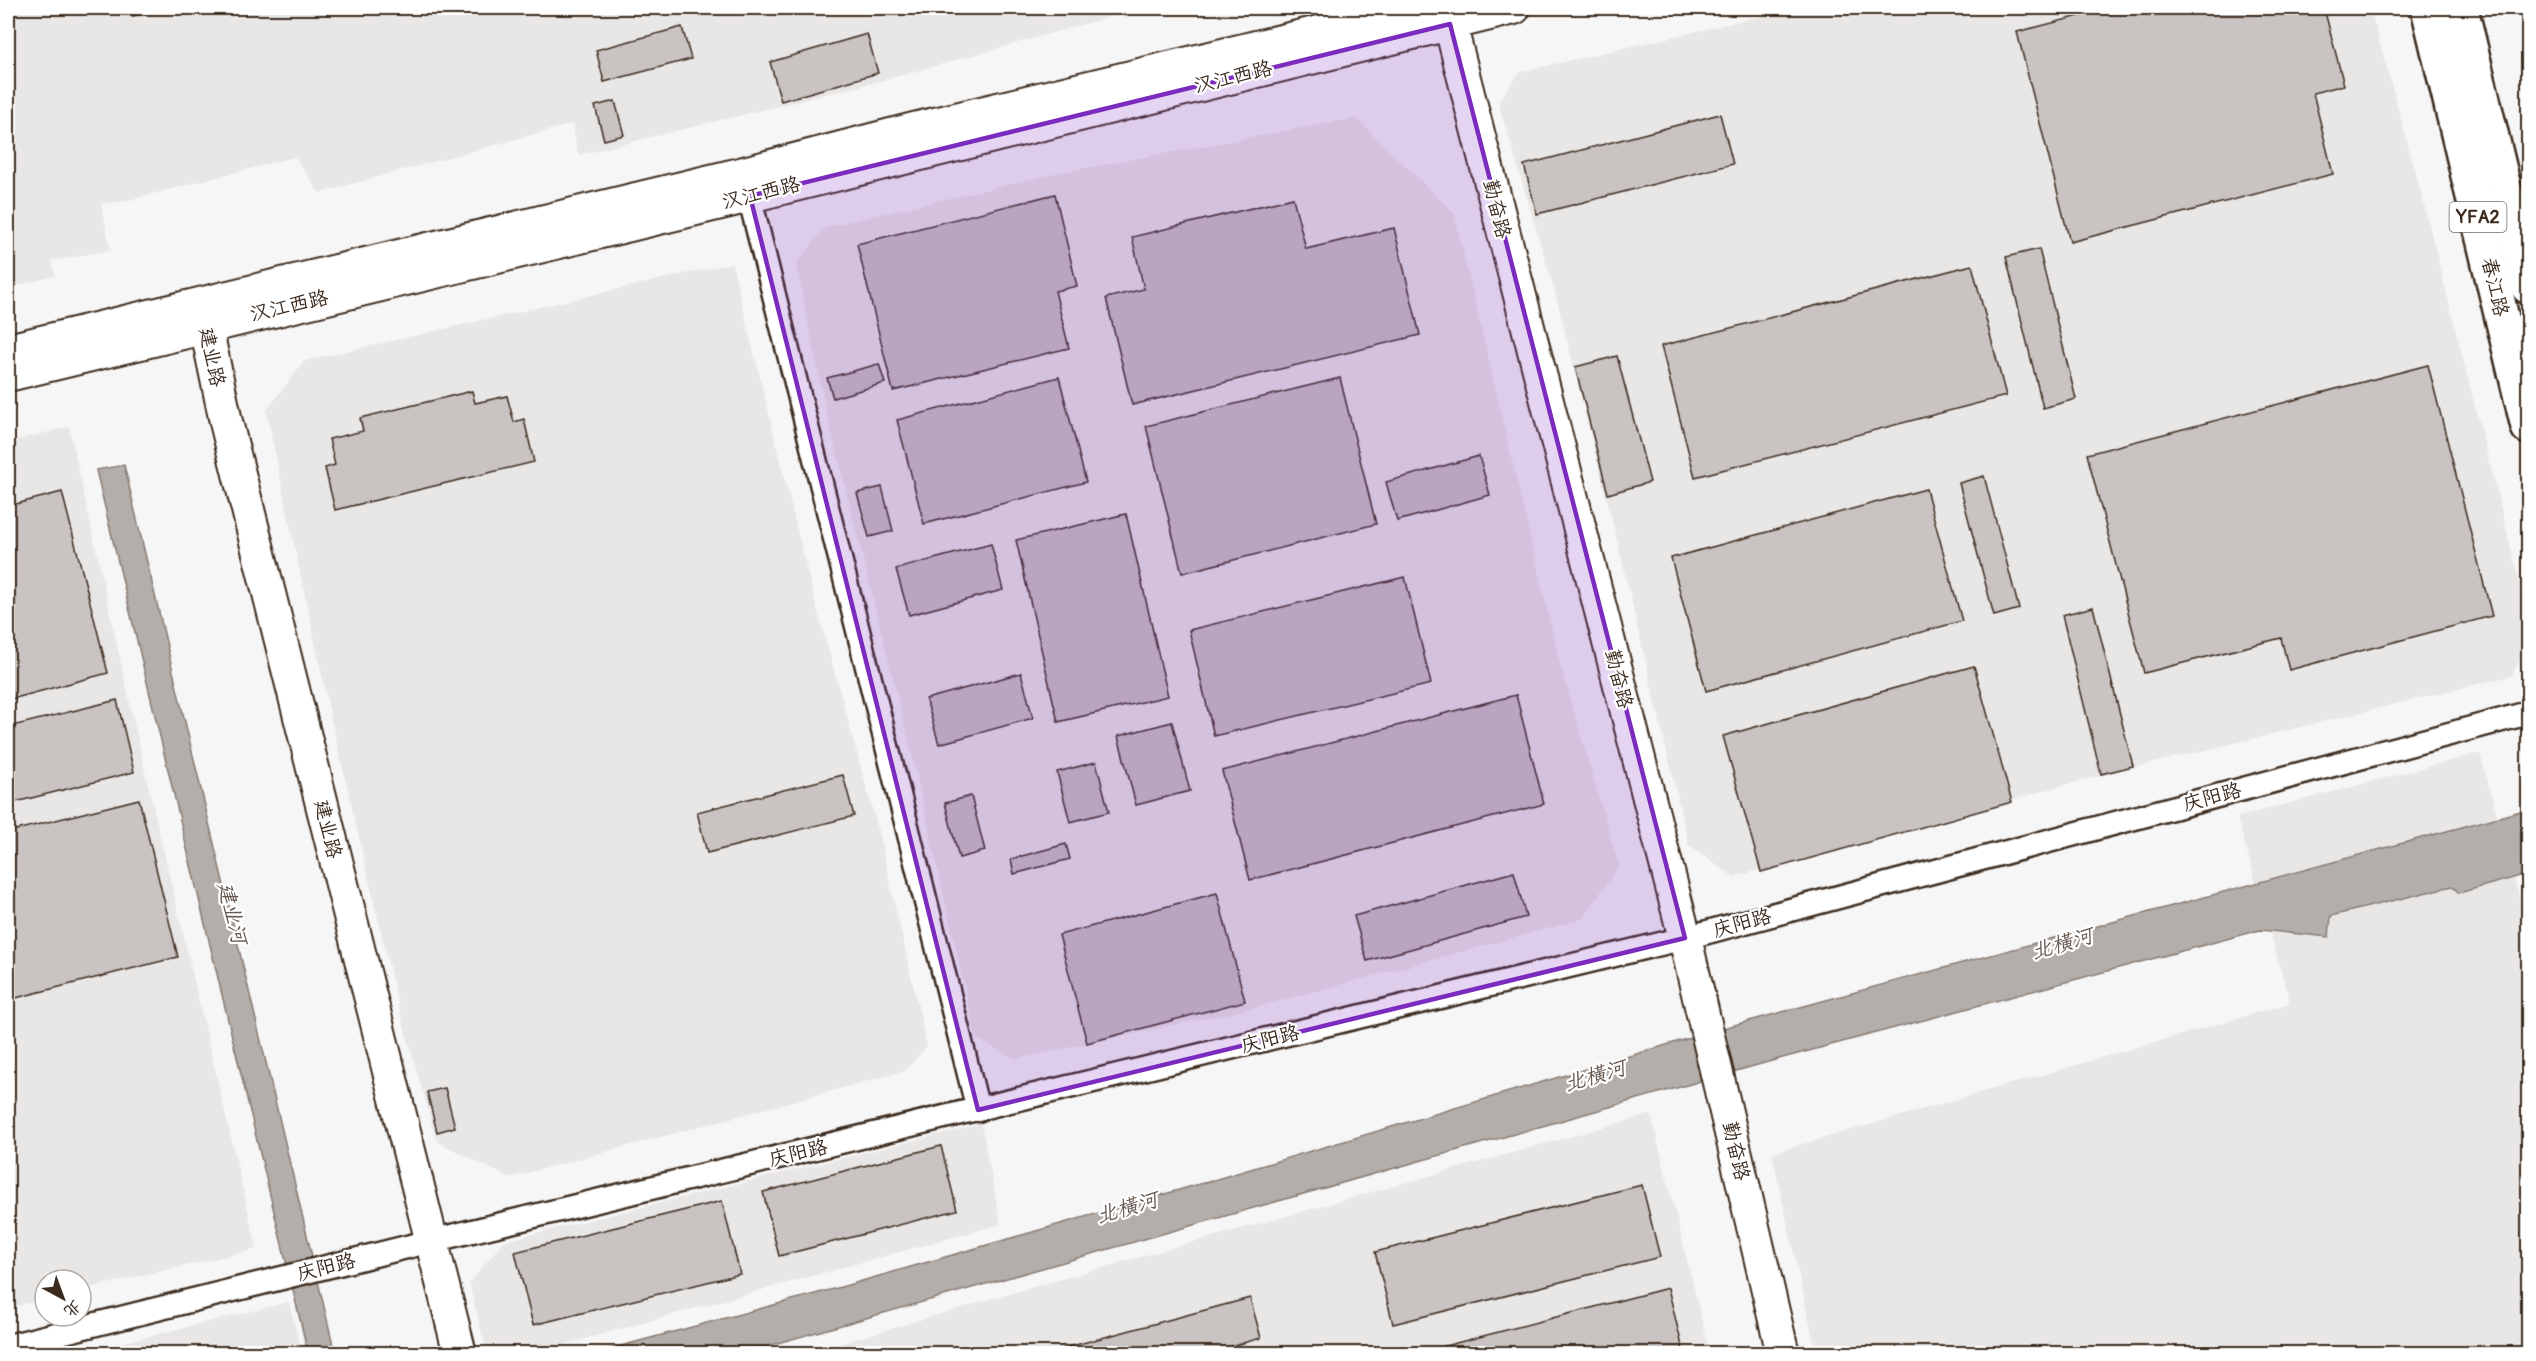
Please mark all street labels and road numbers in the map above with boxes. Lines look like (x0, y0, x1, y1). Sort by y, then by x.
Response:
street label: 汉江西路 (1191, 55, 1276, 99)
street label: 汉江西路 (719, 171, 804, 215)
street label: 勤奋路 (1478, 177, 1517, 242)
road number: YFA2 (2450, 202, 2506, 232)
street label: 春江路 (2476, 255, 2514, 320)
street label: 汉江西路 (247, 285, 332, 327)
street label: 建业路 (194, 325, 231, 390)
street label: 勤奋路 (1600, 647, 1639, 712)
street label: 庆阳路 (2180, 777, 2245, 817)
street label: 建业路 (309, 797, 348, 862)
street label: 庆阳路 (1710, 903, 1775, 943)
street label: 庆阳路 (1238, 1019, 1303, 1058)
street label: 勤奋路 (1717, 1119, 1755, 1184)
street label: 庆阳路 (766, 1134, 831, 1172)
street label: 庆阳路 (294, 1247, 359, 1286)

